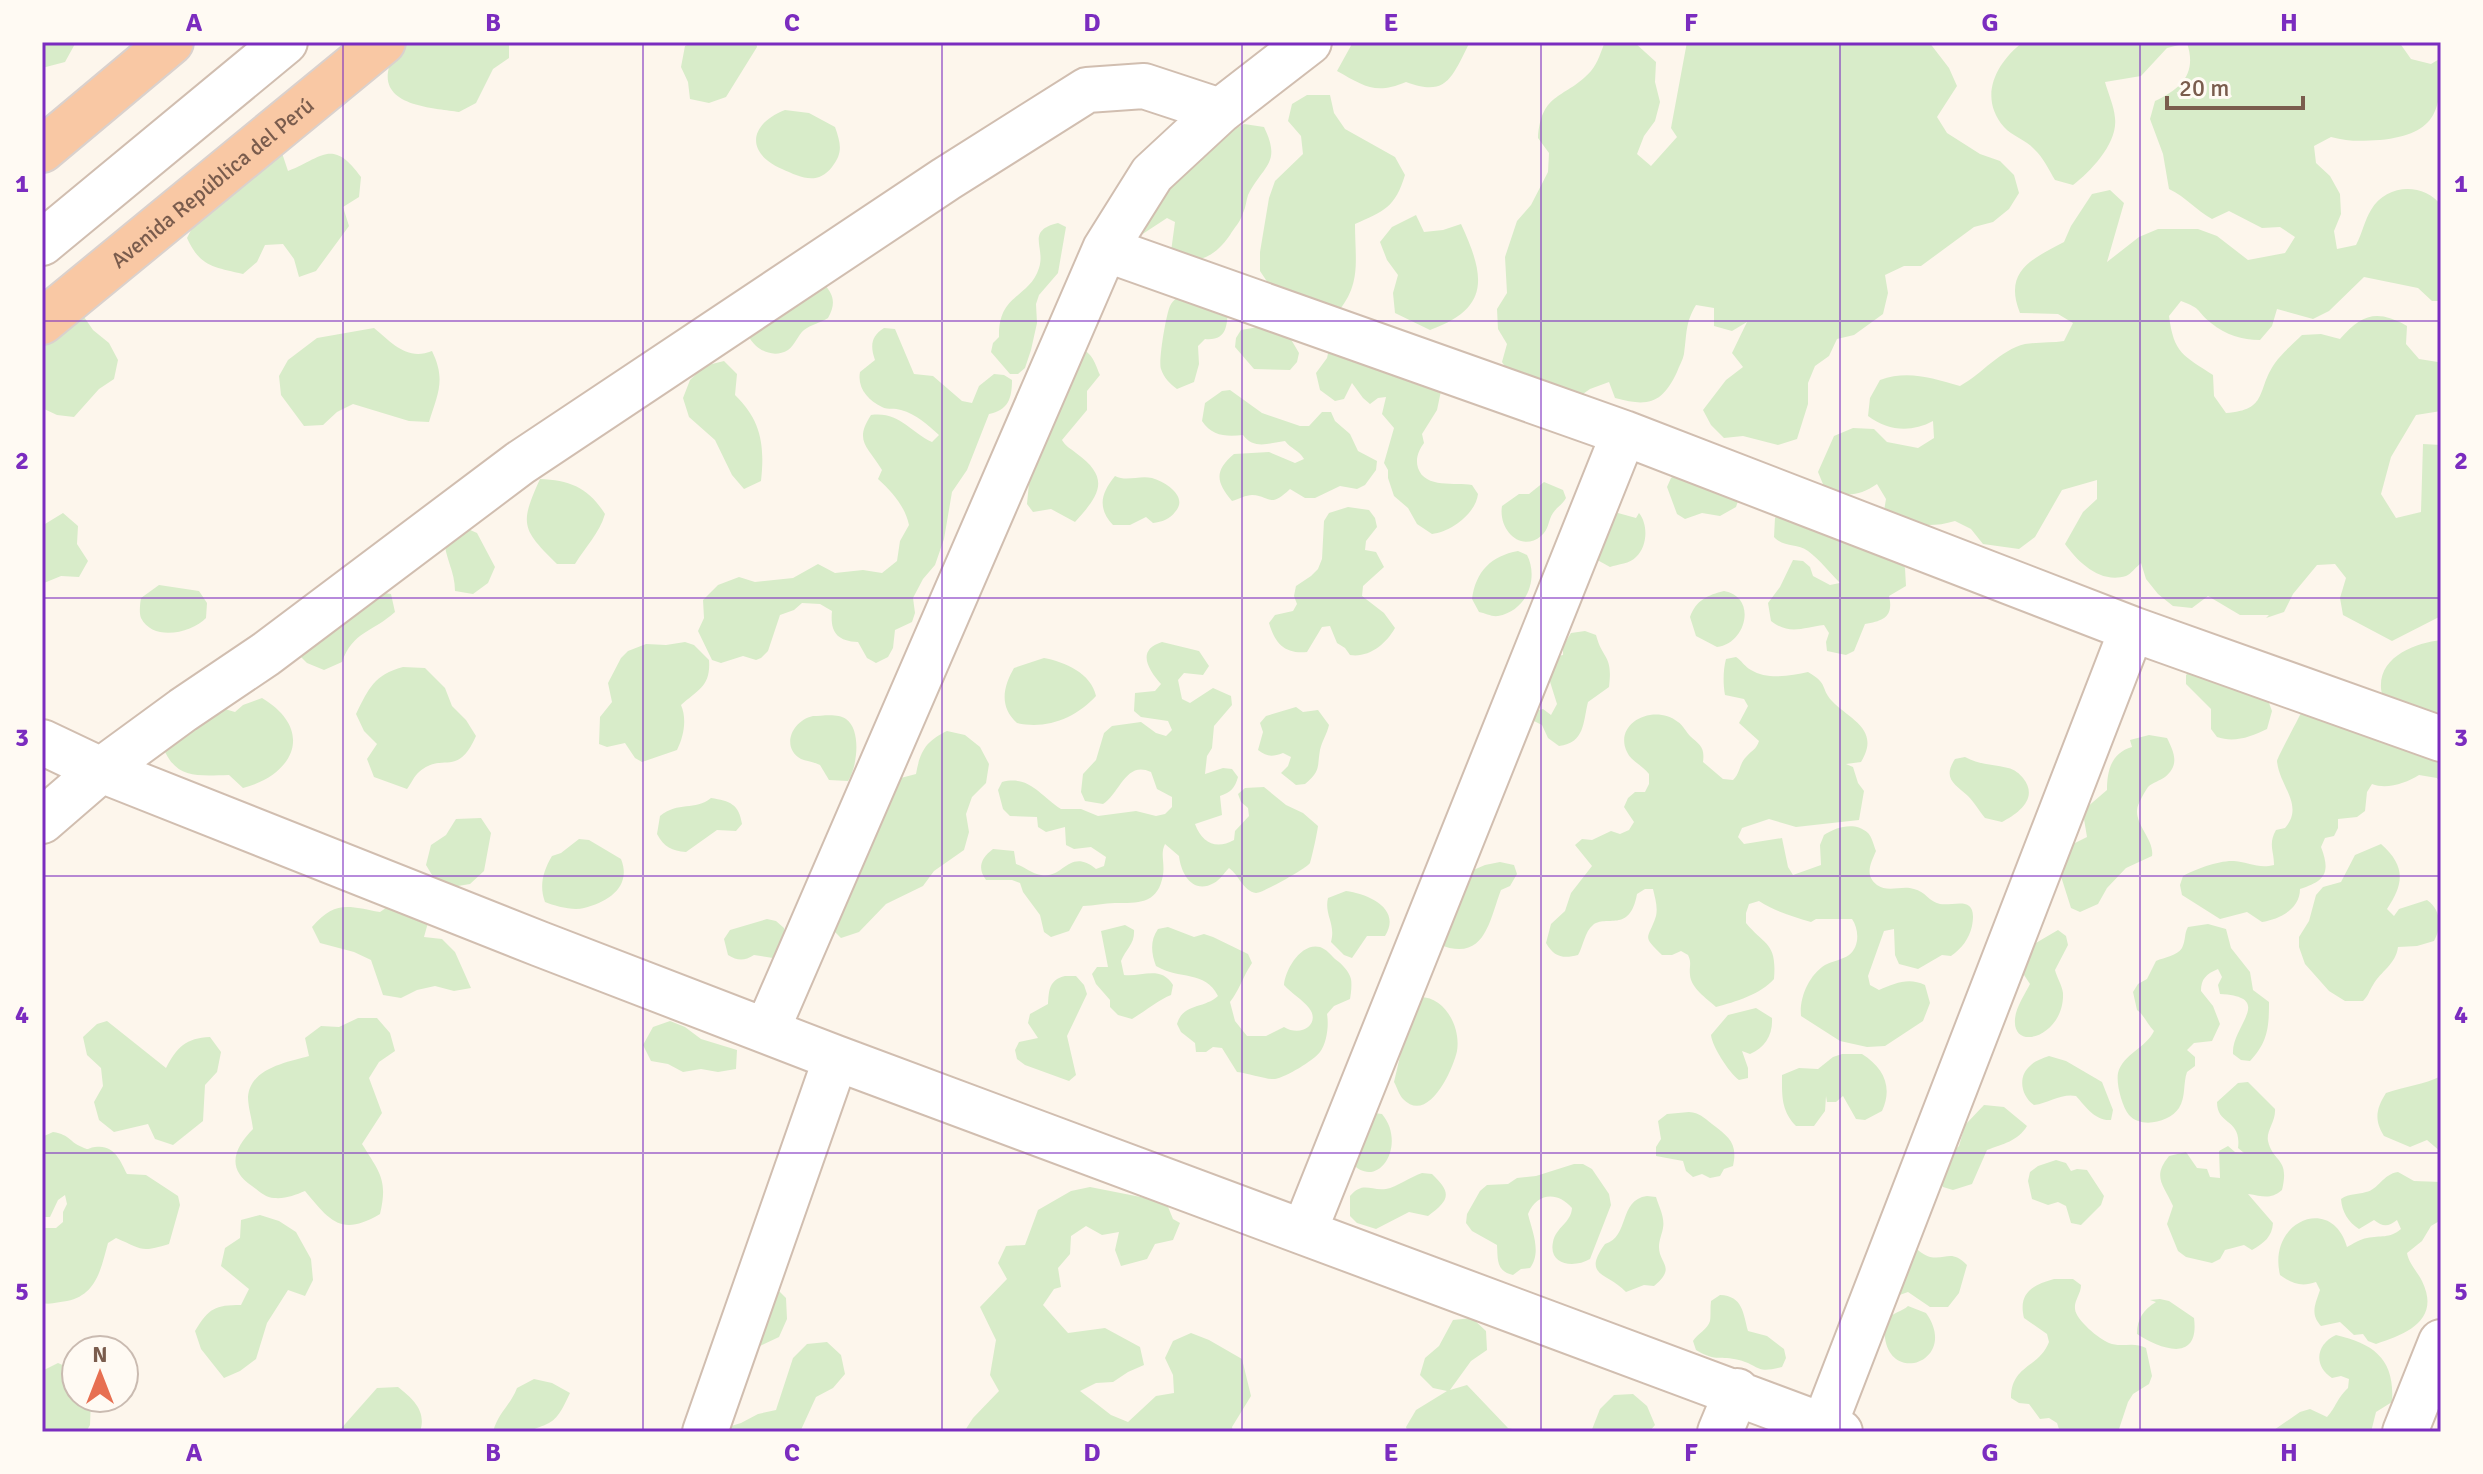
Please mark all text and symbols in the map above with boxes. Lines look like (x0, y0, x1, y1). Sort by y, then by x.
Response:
text: A (186, 7, 203, 39)
text: B (485, 7, 501, 39)
text: C (784, 7, 800, 39)
text: D (1083, 7, 1101, 39)
text: E (1384, 7, 1398, 39)
text: F (1684, 7, 1698, 39)
text: G (1981, 7, 1999, 39)
text: H (2280, 7, 2298, 39)
scale bar (2167, 60, 2303, 110)
text: 20 m (2179, 73, 2229, 103)
street label: Avenida República del Perú (105, 92, 319, 274)
text: 1 (15, 168, 29, 200)
text: 1 (2454, 168, 2468, 200)
text: 2 (15, 445, 29, 477)
text: 2 (2454, 445, 2468, 477)
text: 3 (15, 722, 29, 754)
text: 3 (2454, 722, 2468, 754)
text: 4 (15, 999, 29, 1031)
text: 4 (2454, 999, 2468, 1031)
text: 5 (15, 1276, 29, 1308)
text: 5 (2454, 1276, 2468, 1308)
north arrow (60, 1334, 140, 1414)
text: N (92, 1341, 108, 1368)
text: A (186, 1437, 203, 1469)
text: B (485, 1437, 501, 1469)
text: C (784, 1437, 800, 1469)
text: D (1083, 1437, 1101, 1469)
text: E (1384, 1437, 1398, 1469)
text: F (1684, 1437, 1698, 1469)
text: G (1981, 1437, 1999, 1469)
text: H (2280, 1437, 2298, 1469)

